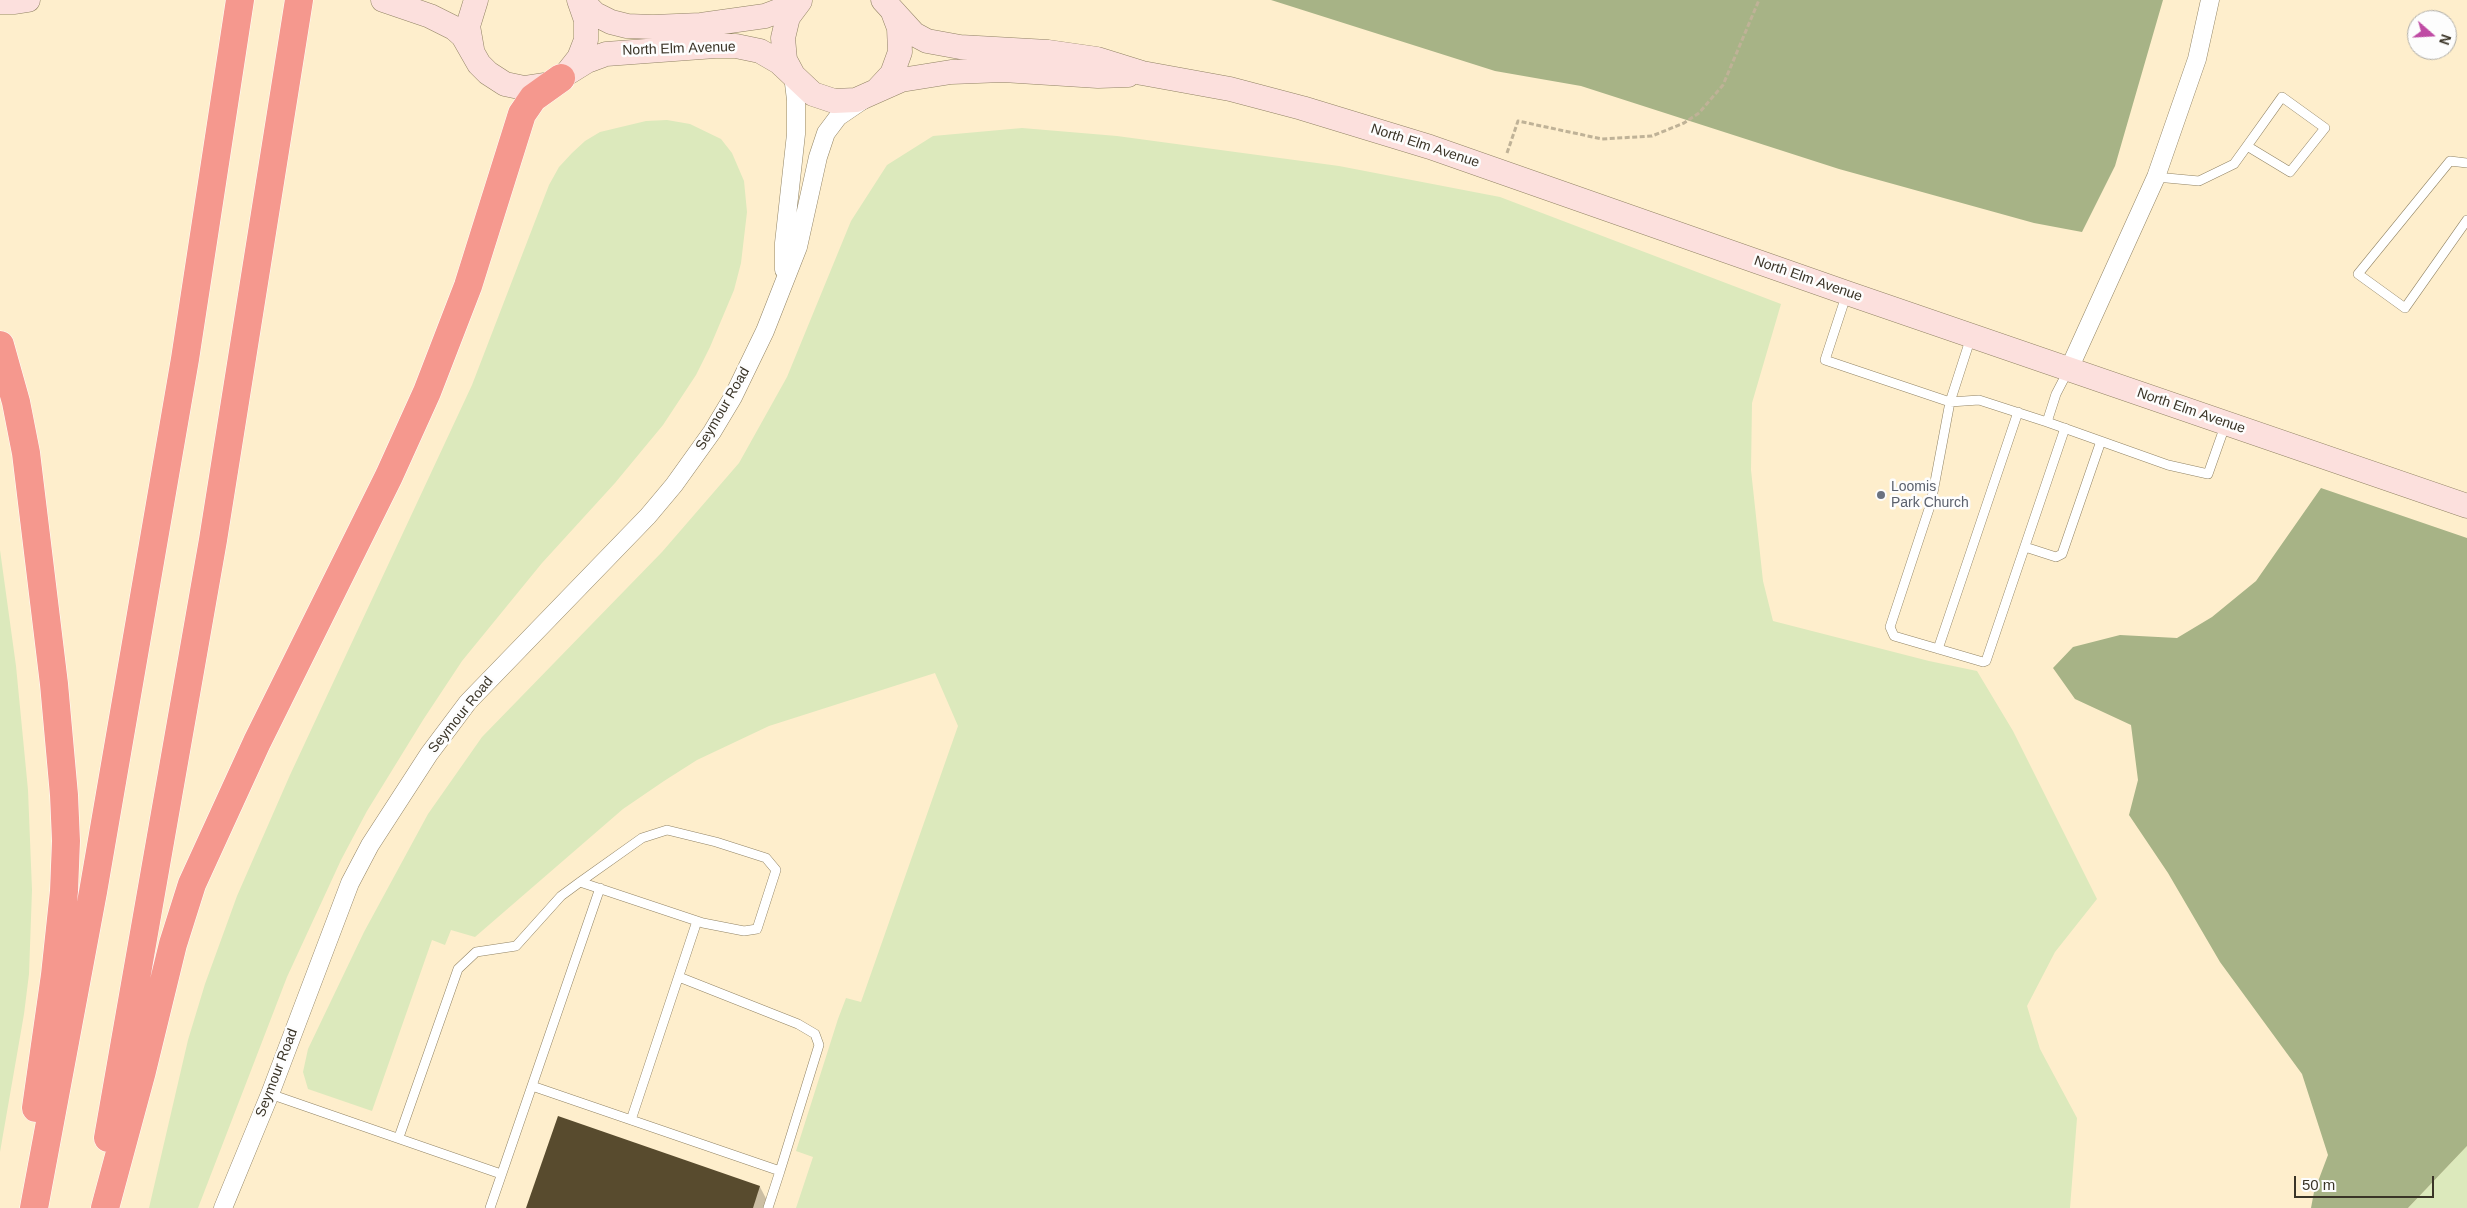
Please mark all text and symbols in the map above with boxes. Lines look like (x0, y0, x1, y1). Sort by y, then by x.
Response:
north arrow (2407, 10, 2457, 60)
text: N (2436, 32, 2454, 47)
street label: North Elm Avenue (622, 39, 736, 59)
street label: North Elm Avenue (1369, 120, 1481, 172)
street label: North Elm Avenue (1752, 253, 1864, 305)
street label: Seymour Road (692, 364, 754, 454)
street label: North Elm Avenue (2135, 385, 2247, 437)
place label: Loomis Park Church (1891, 479, 1969, 512)
marker: Loomis Park Church (1875, 489, 1887, 501)
street label: Seymour Road (425, 673, 497, 757)
street label: Seymour Road (252, 1026, 302, 1120)
scale bar (2297, 1166, 2437, 1198)
text: 50 m (2302, 1176, 2335, 1193)

